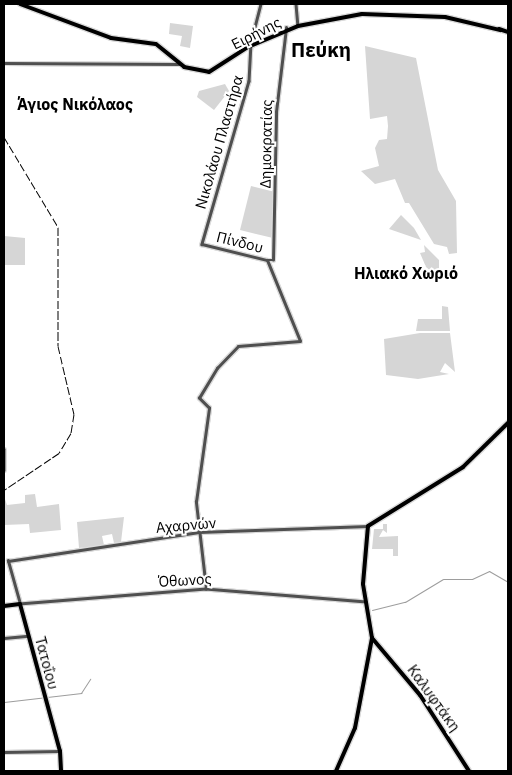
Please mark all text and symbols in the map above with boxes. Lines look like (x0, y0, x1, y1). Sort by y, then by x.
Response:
street label: Ειρήνης (228, 13, 284, 53)
district label: Πεύκη (291, 37, 351, 61)
street label: Νικολάου Πλαστήρα (191, 73, 247, 211)
district label: Άγιος Νικόλαος (17, 94, 133, 114)
street label: Δημοκρατίας (256, 99, 276, 189)
street label: Πίνδου (215, 228, 265, 256)
district label: Ηλιακό Χωριό (354, 263, 458, 283)
street label: Αχαρνών (155, 513, 217, 537)
street label: Όθωνος (158, 570, 212, 590)
street label: Τατοΐου (31, 635, 63, 691)
street label: Καλυφτάκη (404, 661, 464, 735)

